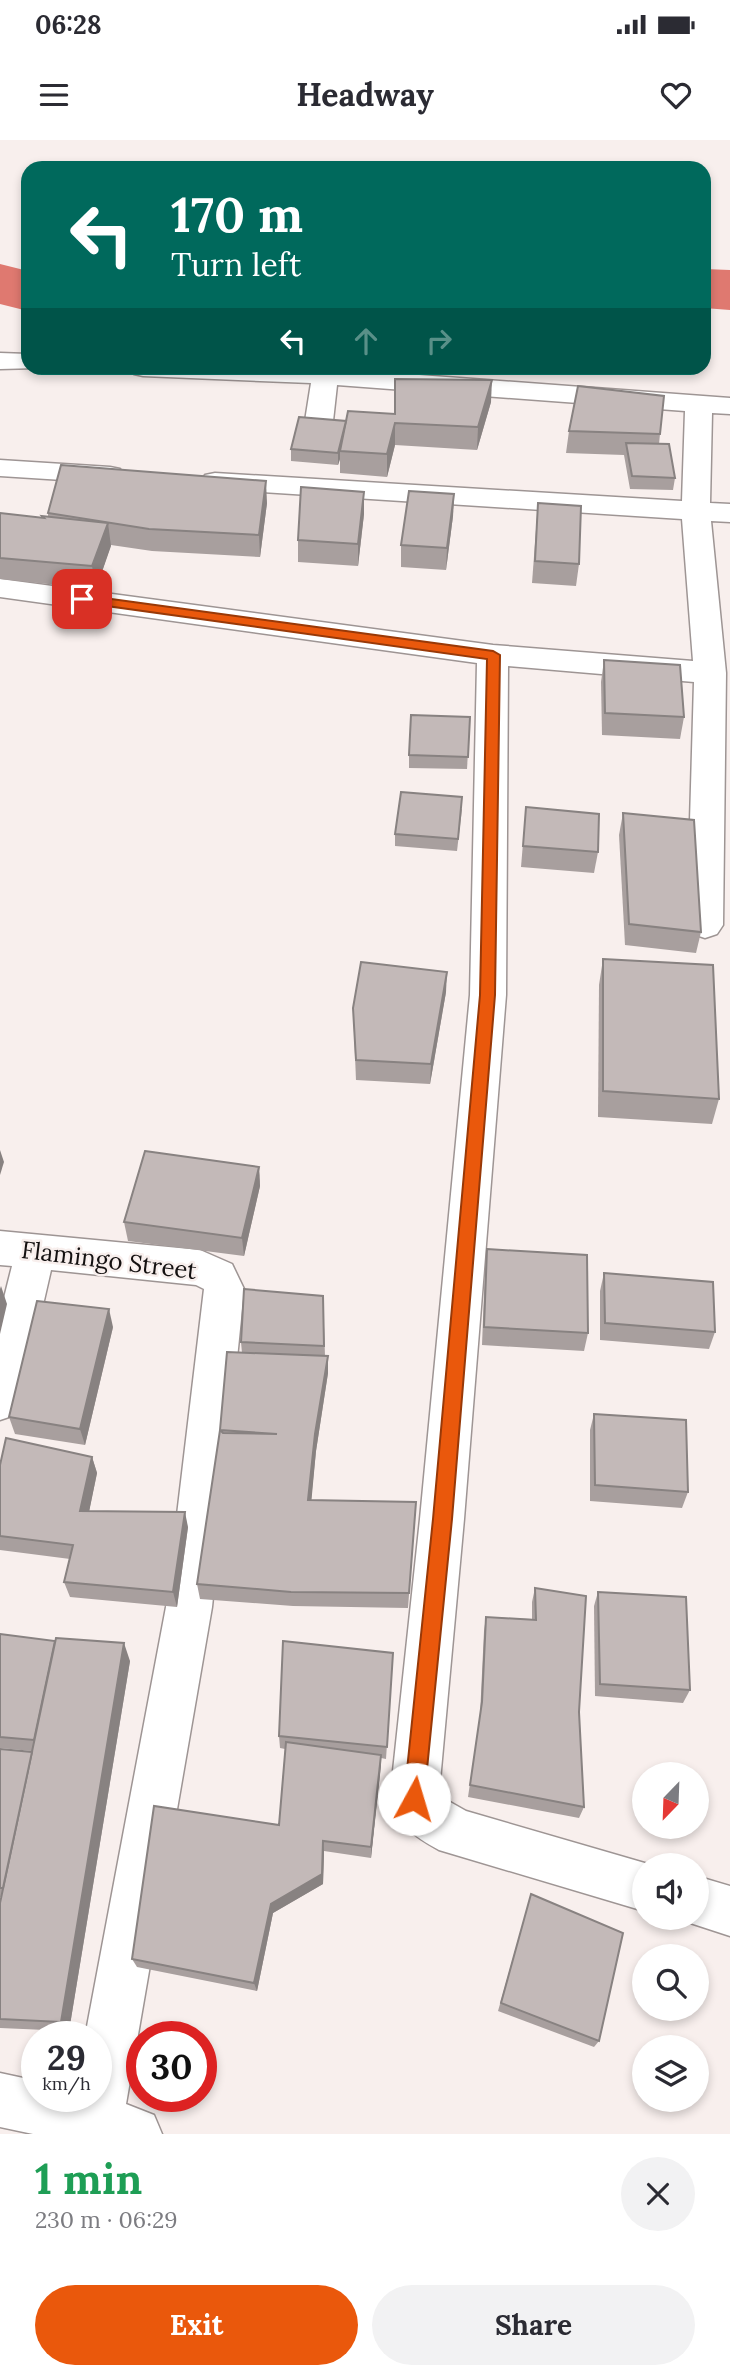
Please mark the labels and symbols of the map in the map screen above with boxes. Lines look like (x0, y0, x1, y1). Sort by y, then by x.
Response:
pin (52, 569, 112, 629)
street label: Flamingo Street (20, 1234, 199, 1286)
position arrow (377, 1762, 451, 1836)
north arrow (632, 1762, 709, 1839)
speed limit sign: 30 (126, 2021, 217, 2112)

